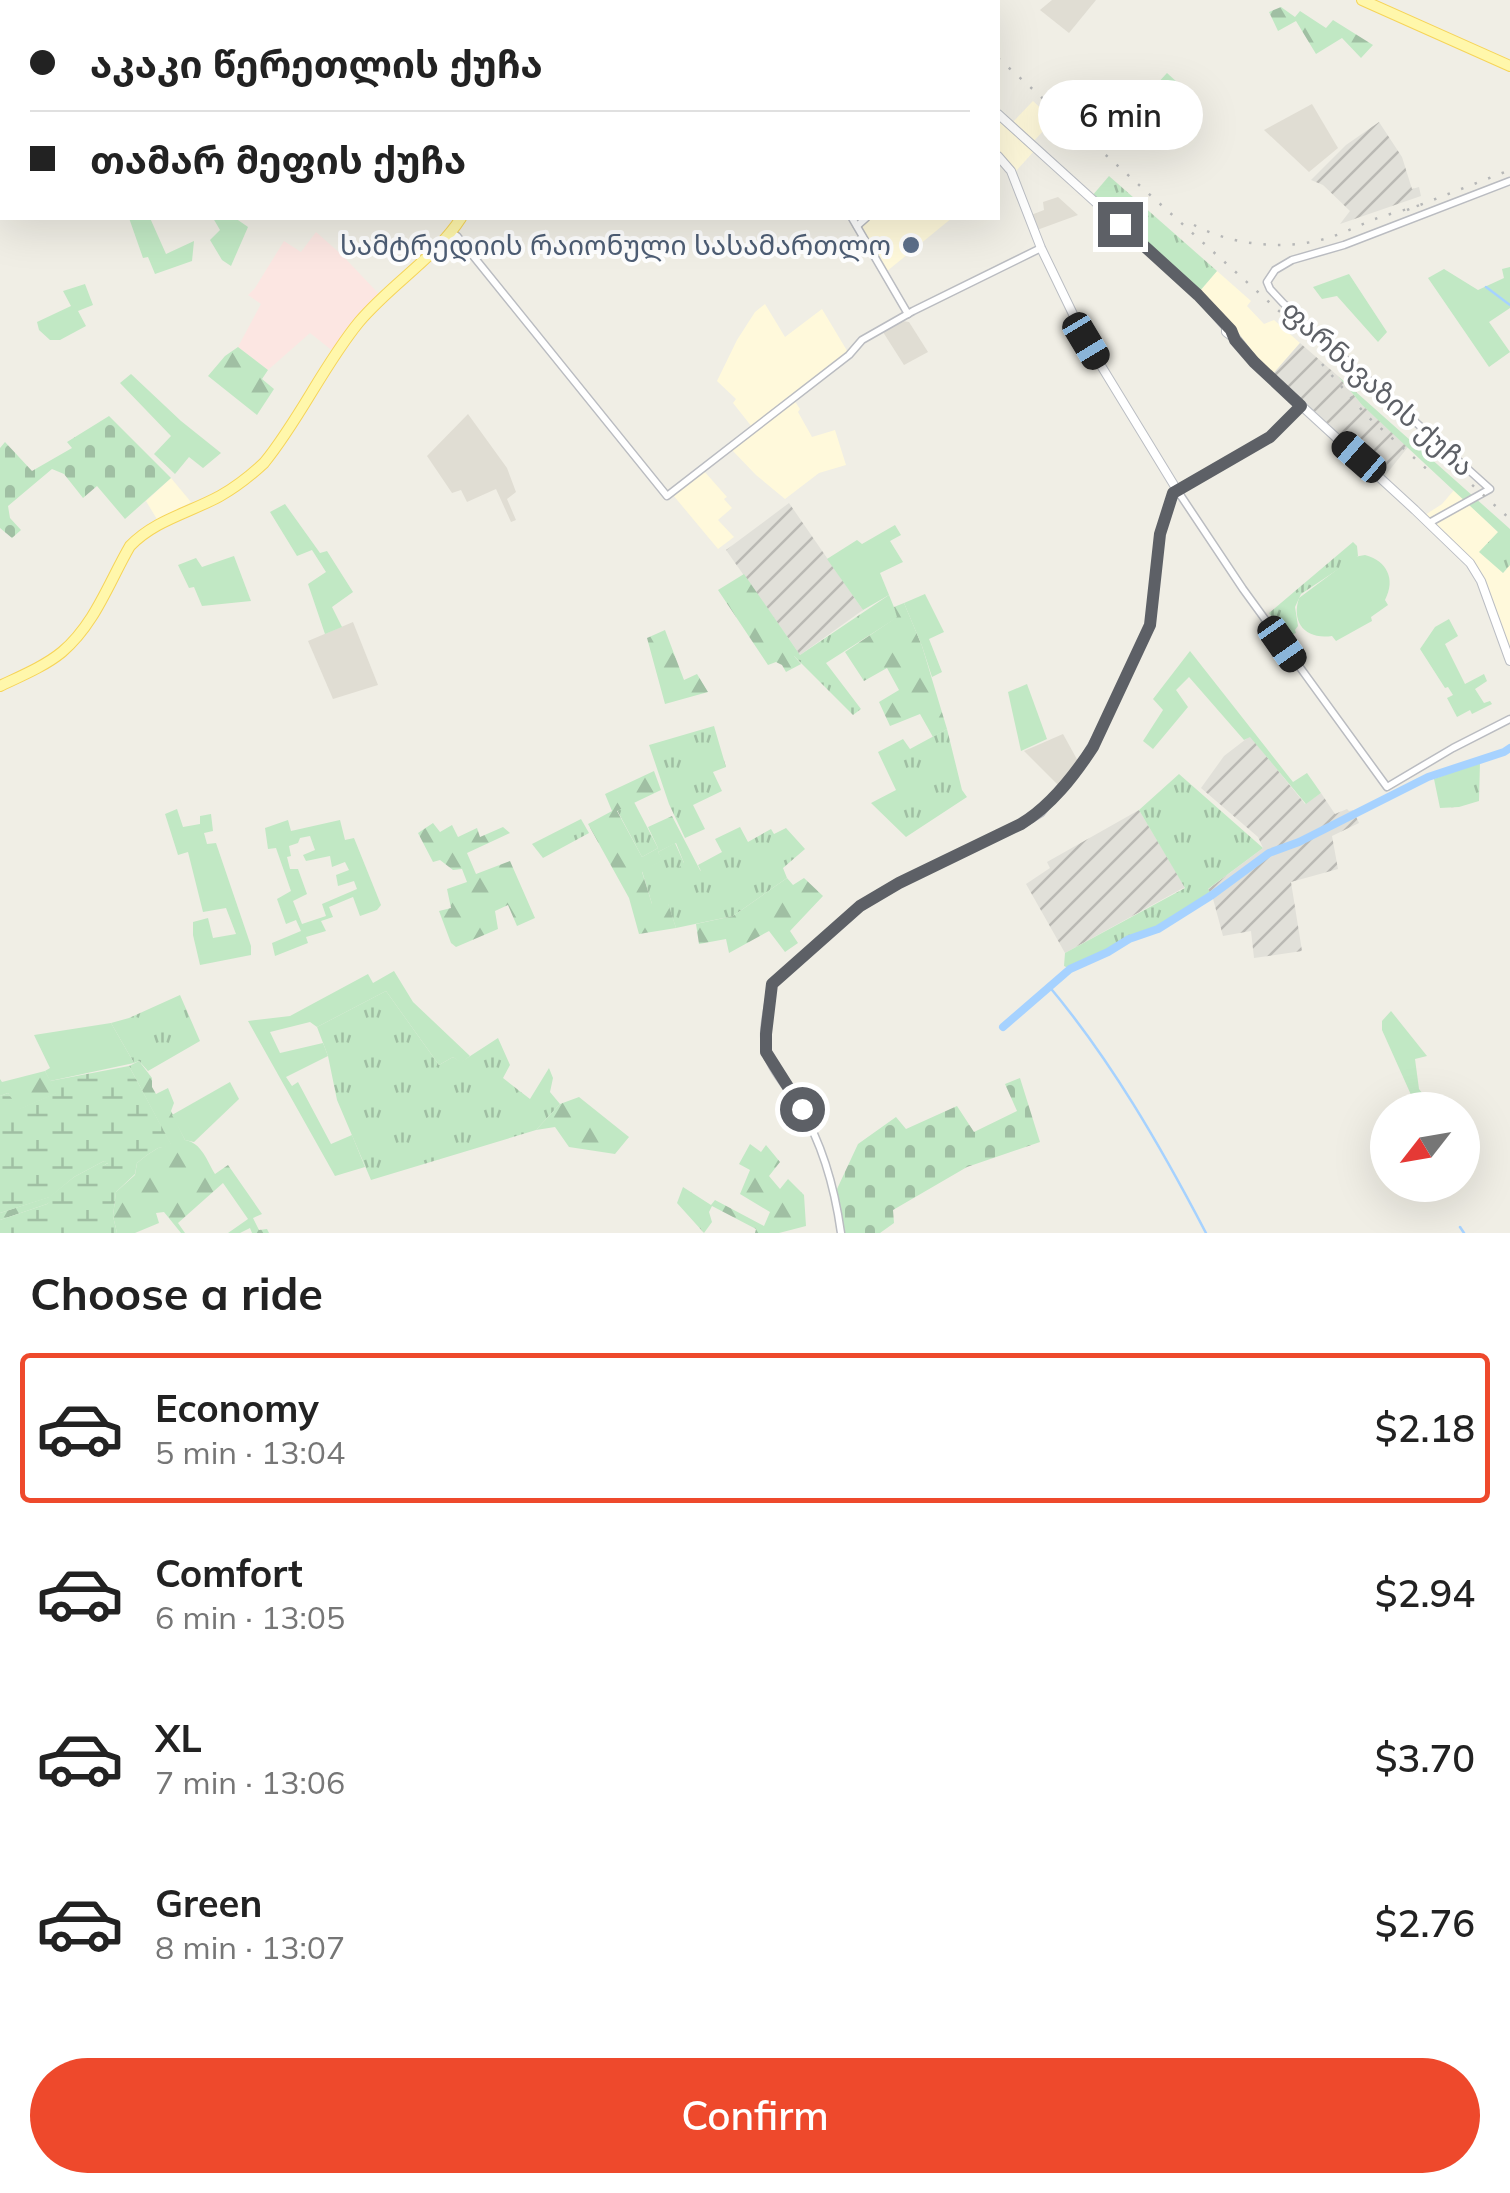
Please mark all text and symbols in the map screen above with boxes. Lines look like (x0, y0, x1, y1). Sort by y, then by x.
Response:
text: აკაკი წერეთლის ქუჩა (90, 40, 543, 88)
callout: 6 min (1038, 79, 1202, 149)
text: 6 min (1079, 95, 1162, 135)
text: თამარ მეფის ქუჩა (90, 136, 466, 184)
route end (1098, 202, 1143, 247)
place label: სამტრედიის რაიონული სასამართლო (340, 227, 891, 262)
marker: სამტრედიის რაიონული სასამართლო (900, 234, 922, 256)
street label: ფარნავაზის ქუჩა (1275, 292, 1482, 483)
car (1058, 308, 1114, 374)
car (1327, 426, 1391, 488)
car (1253, 611, 1311, 677)
route start (780, 1087, 825, 1132)
north arrow (1370, 1092, 1480, 1202)
map controls (1370, 1092, 1480, 1202)
text: Choose a ride (30, 1265, 323, 1321)
icon: car (35, 1383, 125, 1473)
text: Economy (155, 1384, 319, 1432)
text: $2.18 (1375, 1404, 1475, 1452)
text: 5 min · 13:04 (155, 1432, 345, 1472)
icon: car (35, 1548, 125, 1638)
text: Comfort (155, 1549, 303, 1597)
text: $2.94 (1375, 1569, 1475, 1617)
text: 6 min · 13:05 (155, 1597, 345, 1637)
icon: car (35, 1713, 125, 1803)
text: XL (155, 1714, 202, 1762)
text: $3.70 (1375, 1734, 1475, 1782)
text: 7 min · 13:06 (155, 1762, 345, 1802)
icon: car (35, 1878, 125, 1968)
text: Green (155, 1879, 262, 1927)
text: $2.76 (1375, 1899, 1475, 1947)
text: 8 min · 13:07 (155, 1927, 345, 1967)
button: Confirm (30, 2058, 1480, 2173)

